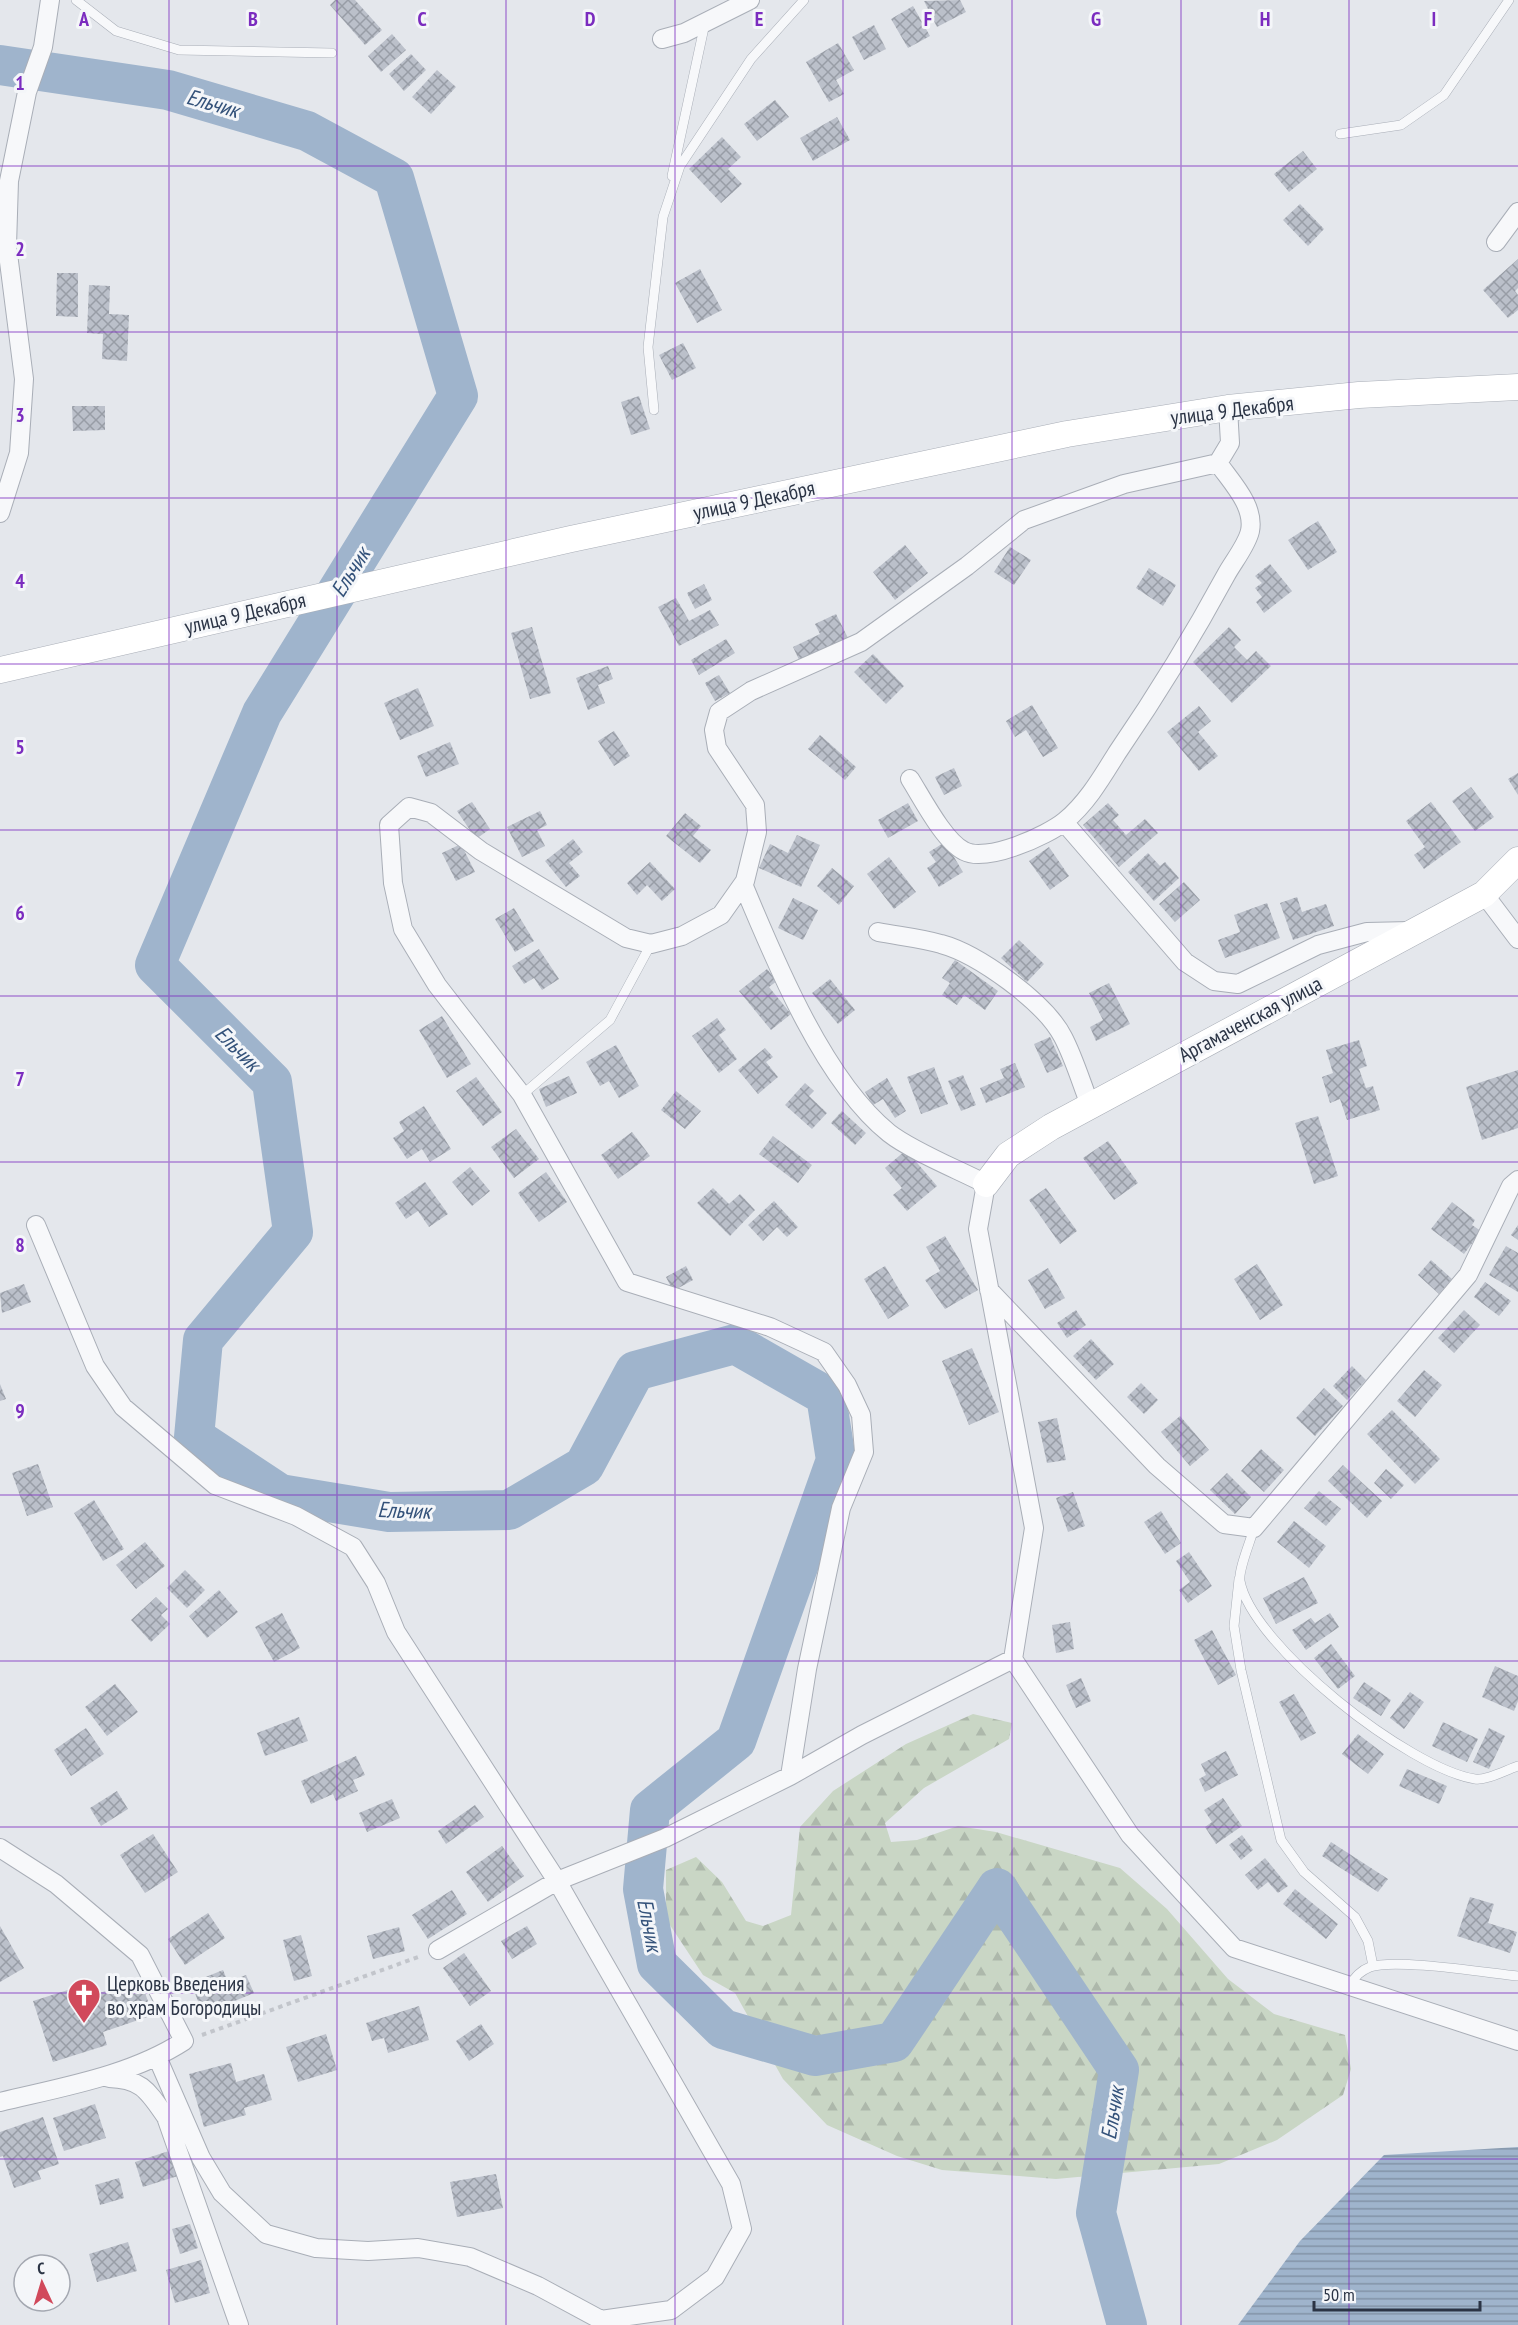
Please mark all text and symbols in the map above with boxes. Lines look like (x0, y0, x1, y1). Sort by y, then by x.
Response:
text: A (78, 6, 90, 32)
text: B (248, 6, 258, 32)
text: C (417, 6, 427, 32)
text: D (585, 6, 596, 32)
text: E (755, 6, 763, 32)
text: F (924, 6, 932, 32)
text: G (1091, 6, 1101, 32)
text: H (1260, 6, 1270, 32)
text: I (1432, 6, 1436, 32)
text: 1 (15, 70, 25, 96)
water label: Ельчик (184, 82, 245, 124)
text: 2 (15, 236, 25, 262)
street label: улица 9 Декабря (1169, 389, 1295, 431)
text: 3 (15, 402, 25, 428)
street label: улица 9 Декабря (691, 474, 817, 526)
water label: Ельчик (324, 540, 377, 602)
text: 4 (15, 568, 25, 594)
street label: улица 9 Декабря (182, 586, 308, 640)
text: 5 (15, 734, 25, 760)
text: 6 (15, 900, 25, 926)
street label: Аргамаченская улица (1174, 970, 1326, 1068)
water label: Ельчик (209, 1019, 268, 1078)
text: 7 (15, 1066, 25, 1092)
text: 8 (15, 1232, 25, 1258)
text: 9 (15, 1398, 25, 1424)
water label: Ельчик (377, 1495, 433, 1525)
water label: Ельчик (631, 1896, 669, 1956)
place label: Церковь Введения во храм Богородицы (107, 1970, 261, 2021)
church icon: Церковь Введения во храм Богородицы (66, 1977, 102, 2024)
water label: Ельчик (1094, 2082, 1130, 2141)
north arrow (12, 2253, 72, 2313)
text: С (37, 2258, 46, 2278)
scale bar (1314, 2274, 1480, 2312)
text: 50 m (1323, 2283, 1355, 2306)

